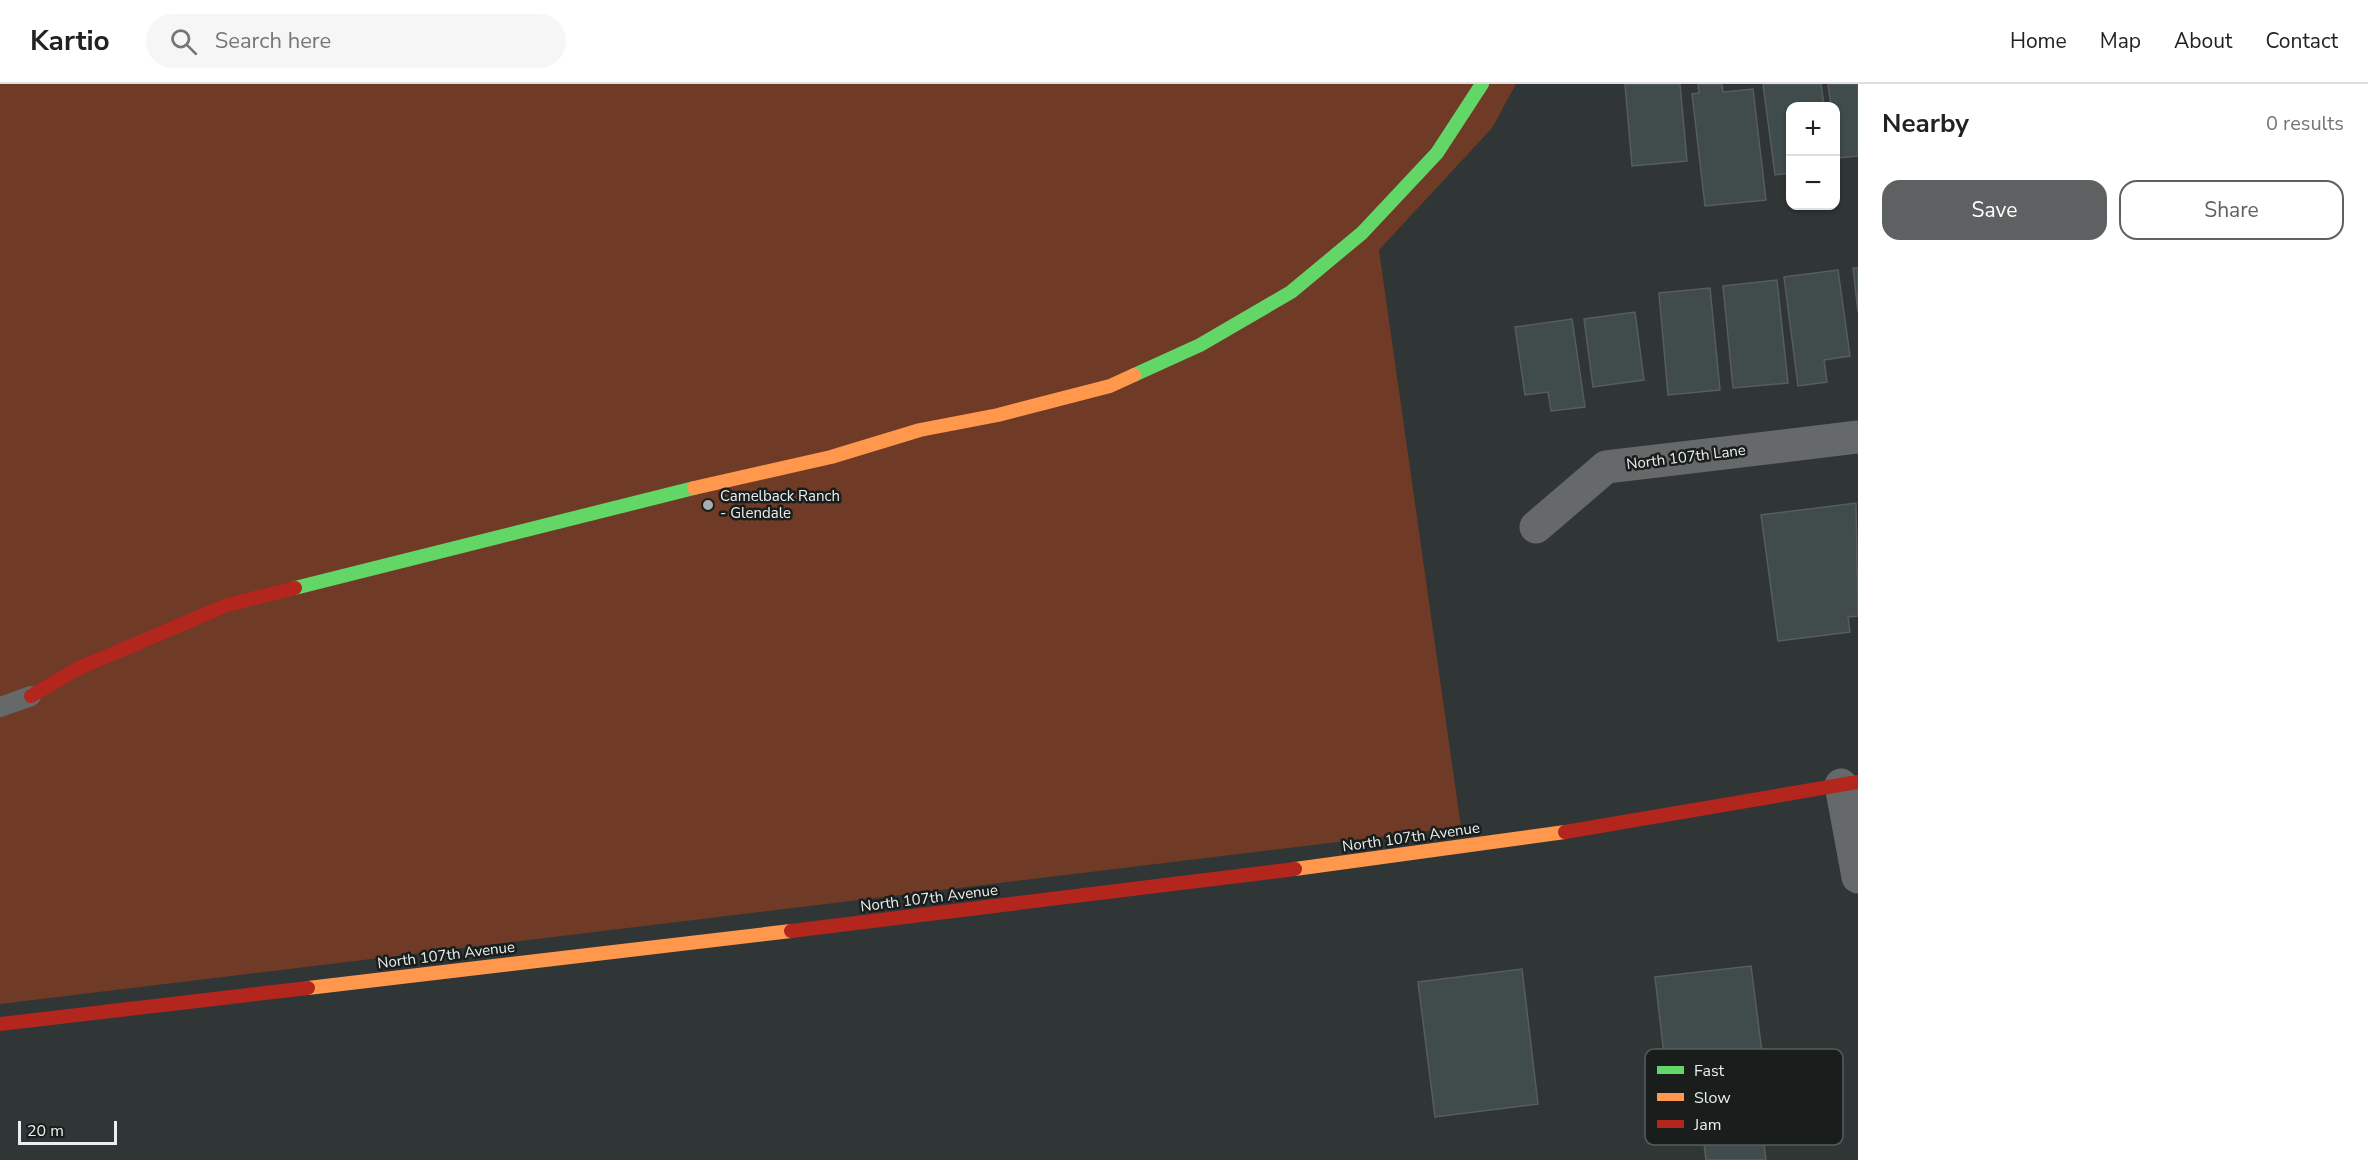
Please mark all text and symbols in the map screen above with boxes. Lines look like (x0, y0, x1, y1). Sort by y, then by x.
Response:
search box (146, 14, 566, 68)
text: Kartio (30, 22, 110, 60)
icon: search (167, 25, 200, 58)
text: Search here (215, 26, 331, 56)
text: Home (2010, 27, 2067, 55)
text: Map (2100, 27, 2141, 55)
text: About (2174, 27, 2232, 55)
text: Contact (2265, 27, 2338, 55)
map controls (1786, 102, 1840, 210)
button: + (1786, 102, 1840, 156)
text: Nearby (1882, 106, 1969, 141)
text: 0 results (2266, 110, 2344, 137)
button: − (1786, 156, 1840, 210)
button: Save (1882, 180, 2107, 240)
button: Share (2119, 180, 2344, 240)
street label: North 107th Lane (1625, 440, 1747, 474)
place label: Camelback Ranch - Glendale (720, 486, 840, 523)
marker: Camelback Ranch - Glendale (701, 498, 715, 512)
street label: North 107th Avenue (1341, 817, 1481, 857)
street label: North 107th Avenue (859, 880, 999, 916)
street label: North 107th Avenue (376, 937, 516, 973)
legend (1645, 1049, 1843, 1145)
text: Fast (1694, 1060, 1725, 1082)
text: Slow (1694, 1087, 1731, 1109)
text: Jam (1693, 1114, 1721, 1136)
scale bar (18, 1118, 117, 1146)
text: 20 m (27, 1120, 64, 1142)

